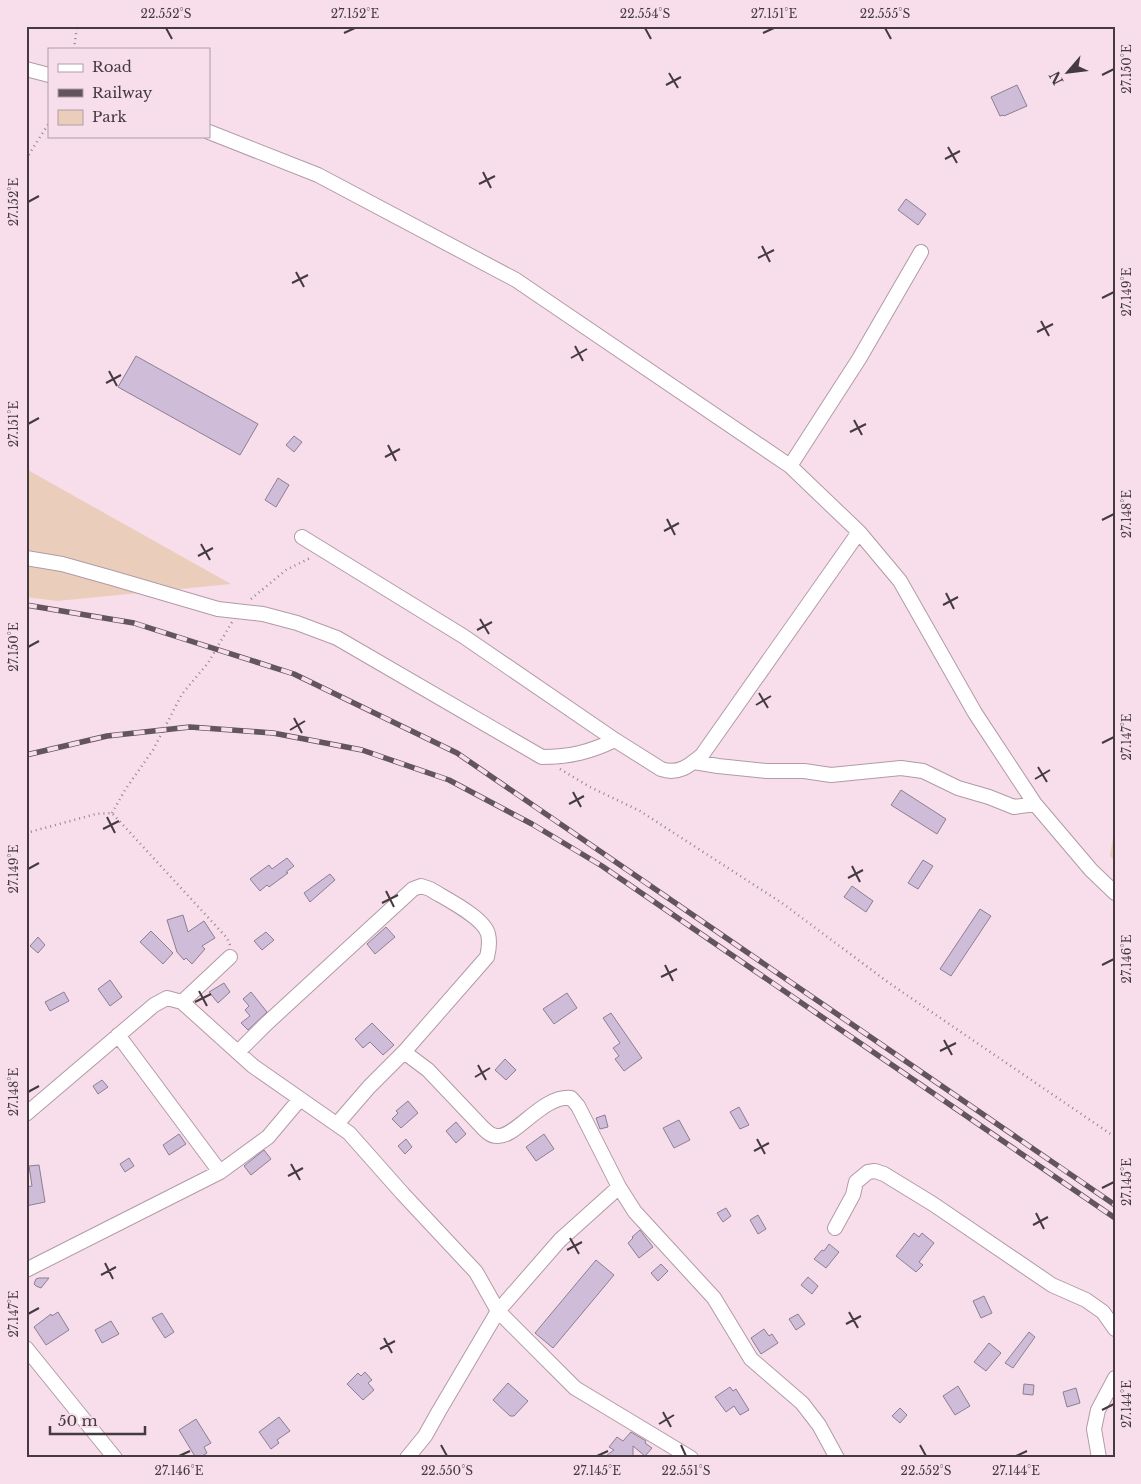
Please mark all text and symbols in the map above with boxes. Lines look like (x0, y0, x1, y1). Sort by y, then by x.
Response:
text: 22.552°S (141, 6, 192, 21)
text: 27.152°E (331, 6, 379, 21)
text: 22.554°S (620, 6, 670, 21)
text: 27.151°E (751, 6, 797, 21)
text: 22.555°S (860, 6, 910, 21)
text: 27.150°E (1119, 44, 1134, 94)
legend (48, 48, 210, 138)
north arrow (1044, 48, 1094, 98)
text: Road (92, 57, 132, 76)
text: N (1045, 68, 1068, 88)
text: Railway (92, 83, 153, 102)
text: Park (92, 107, 128, 126)
text: 27.152°E (6, 178, 21, 226)
text: 27.149°E (1119, 267, 1134, 316)
text: 27.151°E (6, 401, 21, 447)
text: 27.148°E (1119, 490, 1134, 538)
text: 27.150°E (6, 622, 21, 672)
text: 27.147°E (1119, 713, 1134, 761)
text: 27.149°E (6, 844, 21, 893)
text: 27.146°E (1119, 934, 1134, 983)
text: 27.148°E (6, 1068, 21, 1116)
text: 27.145°E (1119, 1158, 1134, 1206)
text: 27.147°E (6, 1290, 21, 1338)
text: 27.144°E (1119, 1380, 1134, 1428)
scale bar (50, 1404, 145, 1436)
text: 50 m (58, 1411, 98, 1430)
text: 27.146°E (155, 1463, 204, 1478)
text: 22.550°S (421, 1463, 473, 1478)
text: 27.145°E (573, 1463, 621, 1478)
text: 22.551°S (662, 1463, 711, 1478)
text: 22.552°S (901, 1463, 952, 1478)
text: 27.144°E (992, 1463, 1040, 1478)

